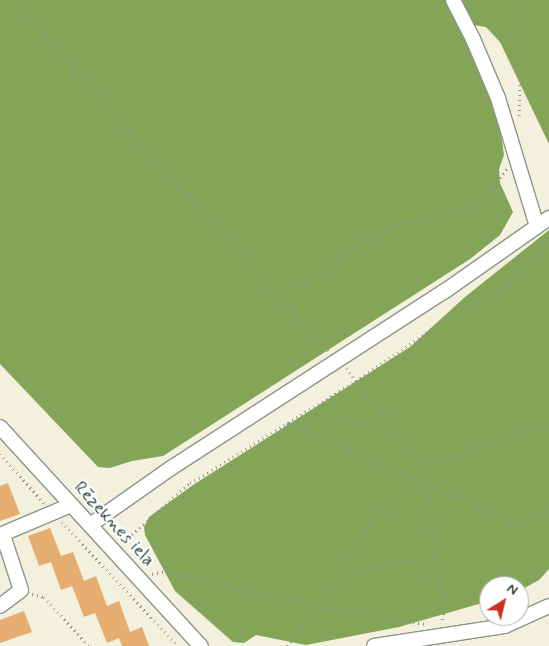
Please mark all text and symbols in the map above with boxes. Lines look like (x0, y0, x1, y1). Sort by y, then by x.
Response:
street label: Rēzeknes iela (69, 477, 159, 571)
north arrow (479, 576, 529, 626)
text: N (503, 580, 521, 600)

